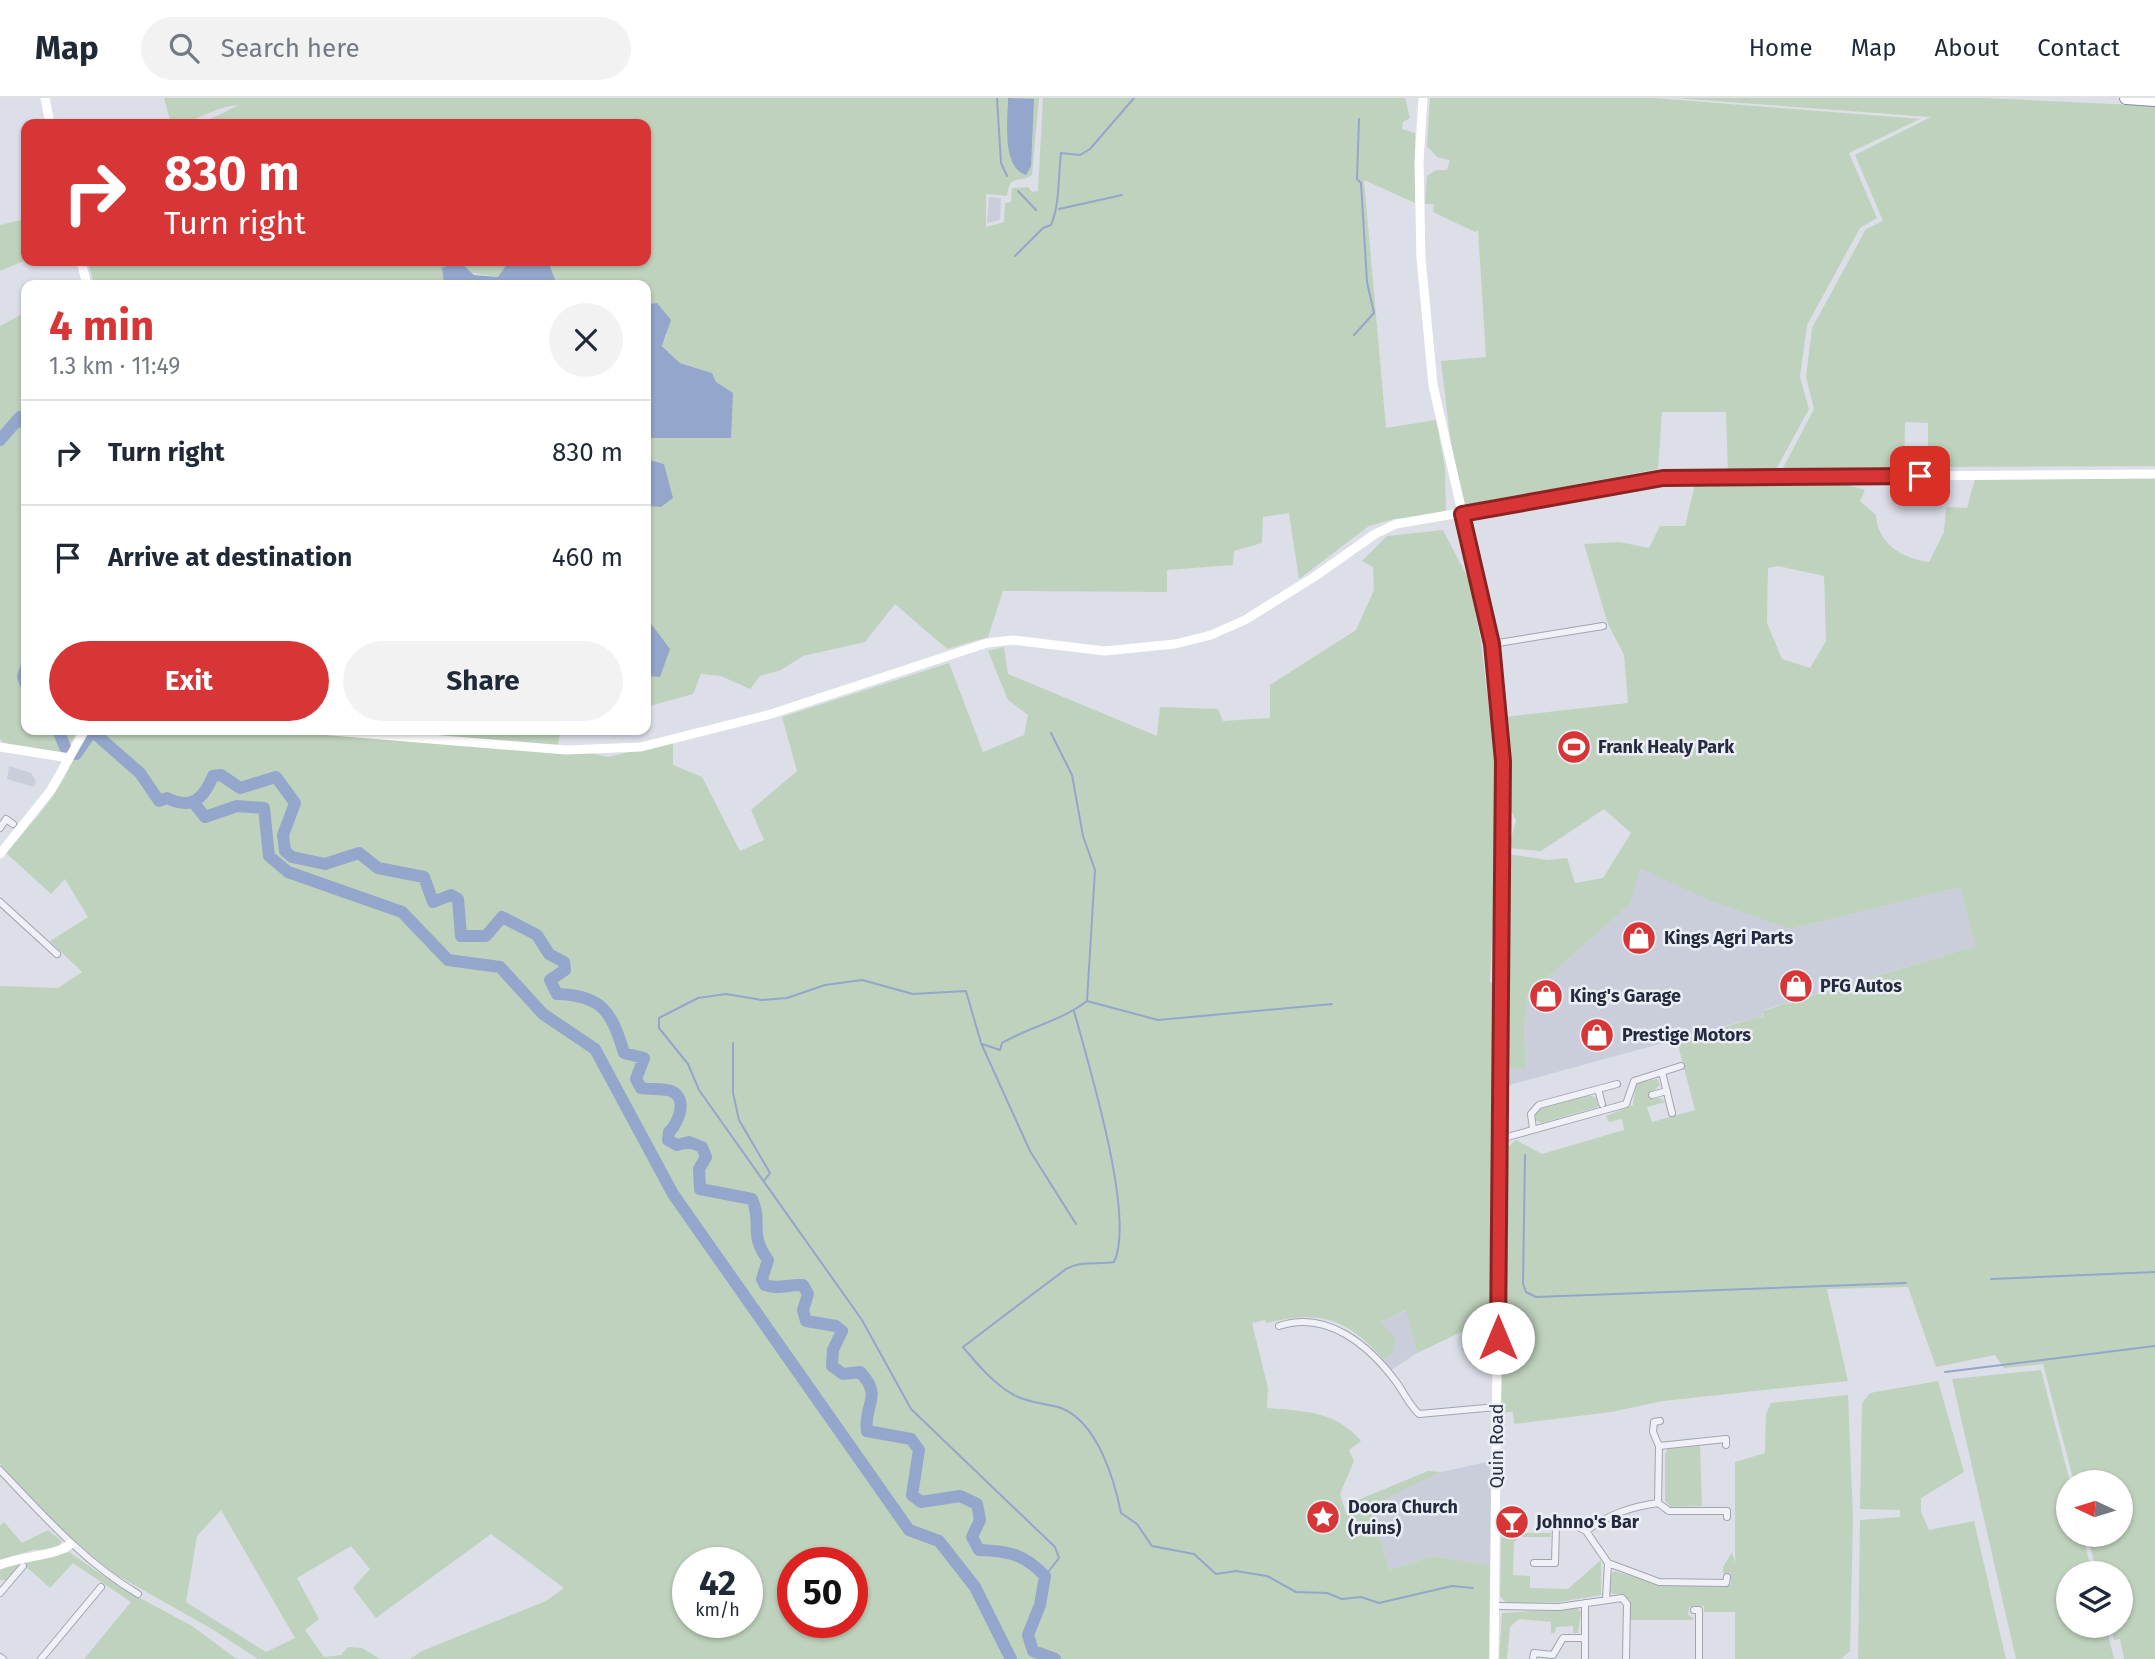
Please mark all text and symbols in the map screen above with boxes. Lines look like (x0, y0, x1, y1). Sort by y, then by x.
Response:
search box (141, 17, 631, 80)
text: Map (35, 28, 99, 68)
icon: search (165, 29, 203, 67)
text: Search here (221, 33, 360, 64)
text: Home (1749, 34, 1813, 62)
text: Map (1851, 34, 1897, 62)
text: About (1935, 34, 1999, 62)
text: Contact (2037, 34, 2120, 62)
text: 830 m (164, 144, 300, 203)
icon: right (49, 147, 140, 238)
text: Turn right (164, 204, 306, 242)
text: 4 min (49, 301, 154, 351)
button: close (549, 303, 623, 377)
text: 1.3 km · 11:49 (49, 352, 180, 380)
icon: right (49, 434, 87, 472)
text: Turn right (108, 437, 225, 468)
text: 830 m (552, 437, 623, 468)
pin (1890, 446, 1950, 506)
icon: arrive (1901, 457, 1939, 495)
icon: arrive (49, 539, 87, 577)
text: Arrive at destination (108, 542, 352, 573)
text: 460 m (552, 542, 623, 573)
button: Exit (49, 641, 329, 721)
button: Share (343, 641, 623, 721)
sports icon: Frank Healy Park (1555, 728, 1593, 766)
place label: Frank Healy Park (1598, 736, 1735, 758)
shop icon: Kings Agri Parts (1620, 919, 1658, 957)
place label: Kings Agri Parts (1664, 927, 1794, 949)
shop icon: PFG Autos (1777, 967, 1815, 1005)
place label: PFG Autos (1820, 975, 1902, 997)
shop icon: King's Garage (1527, 977, 1565, 1015)
place label: King's Garage (1570, 985, 1681, 1007)
shop icon: Prestige Motors (1578, 1016, 1616, 1054)
place label: Prestige Motors (1622, 1024, 1751, 1046)
position arrow (1461, 1301, 1535, 1375)
street label: Quin Road (1486, 1404, 1508, 1488)
north arrow (2056, 1470, 2133, 1547)
map controls (2056, 1470, 2133, 1638)
place label: Doora Church (ruins) (1348, 1496, 1458, 1539)
place icon: Doora Church (ruins) (1304, 1498, 1342, 1536)
bar icon: Johnno's Bar (1493, 1503, 1531, 1541)
place label: Johnno's Bar (1535, 1511, 1640, 1533)
speed limit sign: 50 (777, 1547, 868, 1638)
button: layers (2056, 1561, 2133, 1638)
text: 42 (699, 1562, 736, 1604)
text: km/h (695, 1599, 740, 1621)

